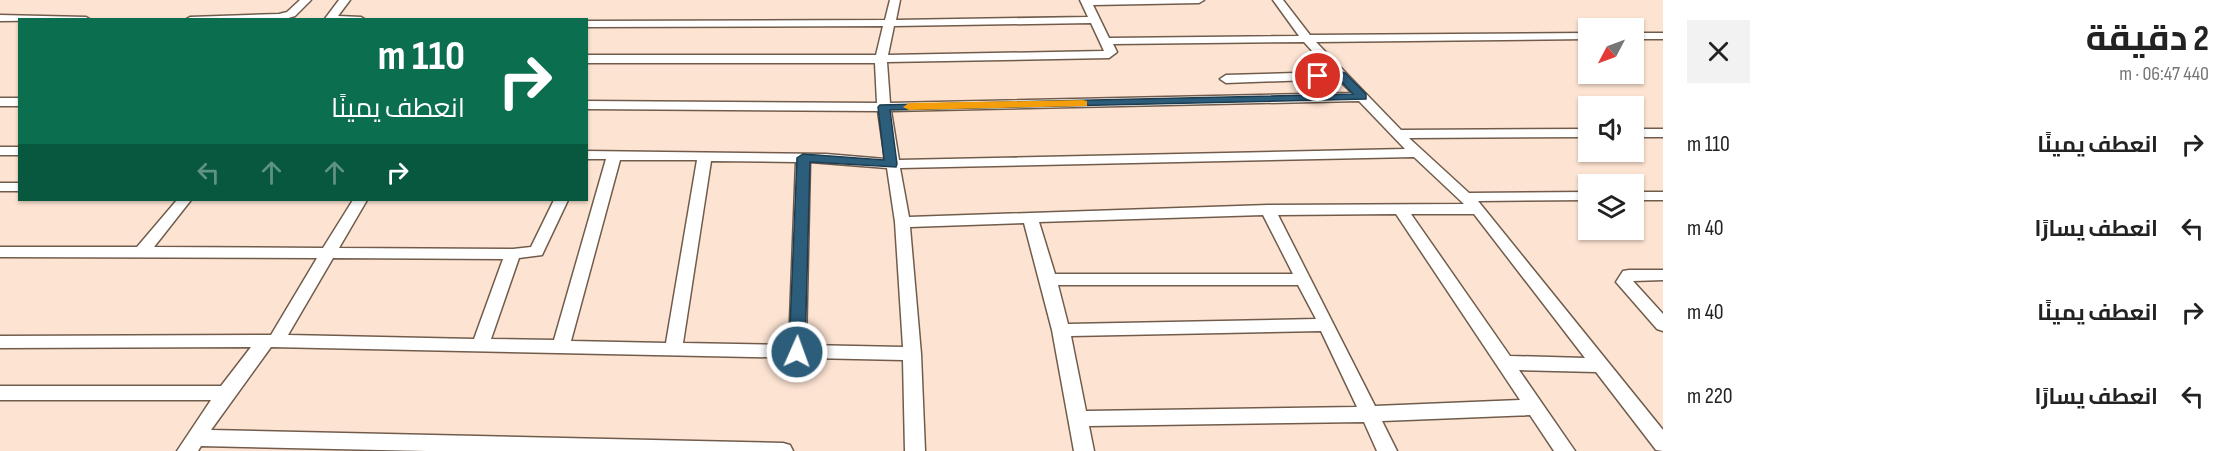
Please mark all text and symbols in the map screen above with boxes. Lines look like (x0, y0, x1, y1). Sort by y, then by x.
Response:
north arrow (1578, 18, 1644, 84)
map controls (1578, 18, 1644, 240)
text: 2 دقيقة (2086, 18, 2209, 61)
button: close (1687, 20, 1750, 83)
text: 110 m (378, 31, 465, 82)
icon: right (486, 42, 564, 120)
pin (1292, 50, 1343, 101)
icon: arrive (1301, 59, 1334, 92)
text: 440 m · 06:47 (2119, 62, 2209, 86)
text: انعطف يمينًا (331, 93, 465, 125)
button: sound (1578, 96, 1644, 162)
icon: right (2176, 128, 2209, 161)
text: 110 m (1687, 131, 1730, 158)
text: انعطف يمينًا (2037, 132, 2158, 159)
icon: left (192, 156, 225, 189)
icon: ahead (255, 156, 288, 189)
icon: ahead (318, 156, 351, 189)
icon: right (381, 156, 414, 189)
button: layers (1578, 174, 1644, 240)
icon: left (2176, 212, 2209, 245)
text: 40 m (1687, 215, 1724, 242)
text: انعطف يسارًا (2035, 216, 2158, 243)
icon: right (2176, 296, 2209, 329)
text: 40 m (1687, 299, 1724, 326)
text: انعطف يمينًا (2037, 300, 2158, 327)
position arrow (765, 320, 829, 384)
icon: left (2176, 380, 2209, 413)
text: 220 m (1687, 383, 1733, 410)
text: انعطف يسارًا (2035, 384, 2158, 411)

